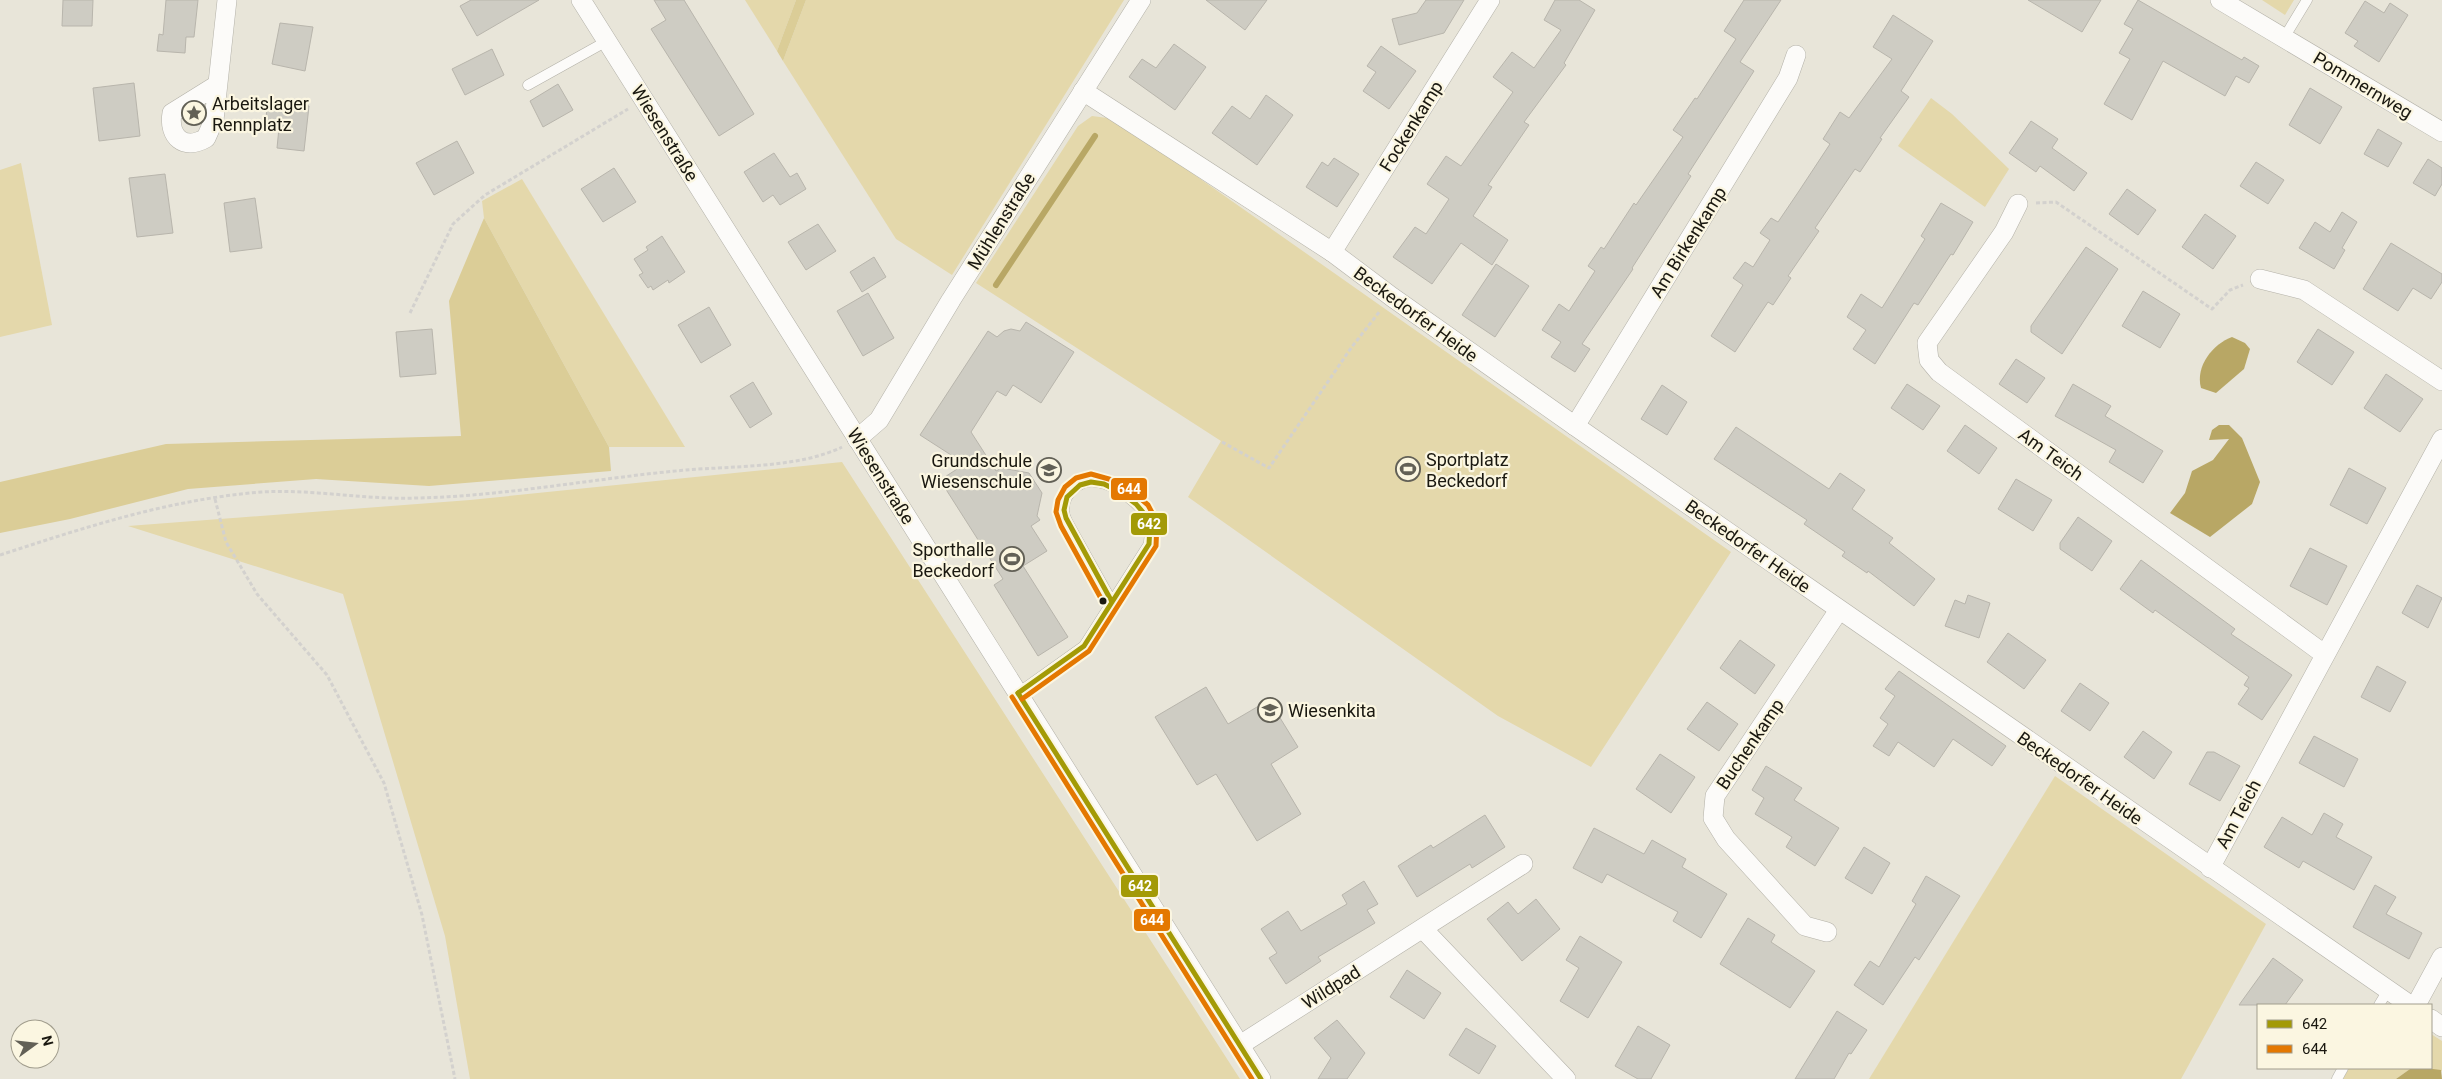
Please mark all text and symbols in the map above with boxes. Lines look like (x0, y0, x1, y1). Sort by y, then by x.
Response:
street label: Pommernweg (2310, 47, 2416, 123)
street label: Fockenkamp (1375, 77, 1447, 175)
street label: Wiesenstraße (627, 81, 703, 185)
place label: Arbeitslager Rennplatz (212, 93, 309, 135)
place icon: Arbeitslager Rennplatz (181, 100, 207, 126)
street label: Mühlenstraße (963, 169, 1039, 273)
street label: Am Birkenkamp (1645, 183, 1731, 301)
street label: Beckedorfer Heide (1350, 262, 1482, 366)
street label: Wiesenstraße (843, 424, 919, 528)
street label: Am Teich (2015, 424, 2087, 484)
place label: Sportplatz Beckedorf (1426, 449, 1509, 491)
place label: Grundschule Wiesenschule (921, 450, 1032, 492)
sports icon: Sportplatz Beckedorf (1395, 456, 1421, 482)
school or university icon: Grundschule Wiesenschule (1036, 457, 1062, 483)
line badge: 644 (1110, 477, 1148, 501)
text: 644 (1117, 481, 1141, 497)
street label: Beckedorfer Heide (1681, 495, 1815, 597)
line badge: 642 (1130, 512, 1168, 536)
text: 642 (1137, 516, 1161, 532)
place label: Sporthalle Beckedorf (912, 539, 995, 581)
sports icon: Sporthalle Beckedorf (999, 546, 1025, 572)
unlabelled marker (1098, 596, 1108, 606)
street label: Buchenkamp (1712, 695, 1788, 793)
school or university icon: Wiesenkita (1257, 697, 1283, 723)
place label: Wiesenkita (1288, 700, 1376, 721)
street label: Beckedorfer Heide (2013, 727, 2147, 829)
street label: Am Teich (2211, 776, 2265, 852)
line badge: 642 (1120, 874, 1159, 898)
text: 642 (1128, 878, 1152, 894)
line badge: 644 (1133, 908, 1171, 932)
text: 644 (1140, 912, 1164, 928)
street label: Wildpad (1298, 961, 1364, 1013)
legend (2257, 1004, 2432, 1069)
text: 642 (2302, 1015, 2327, 1033)
north arrow (10, 1019, 60, 1069)
text: N (39, 1034, 57, 1047)
text: 644 (2302, 1040, 2328, 1058)

